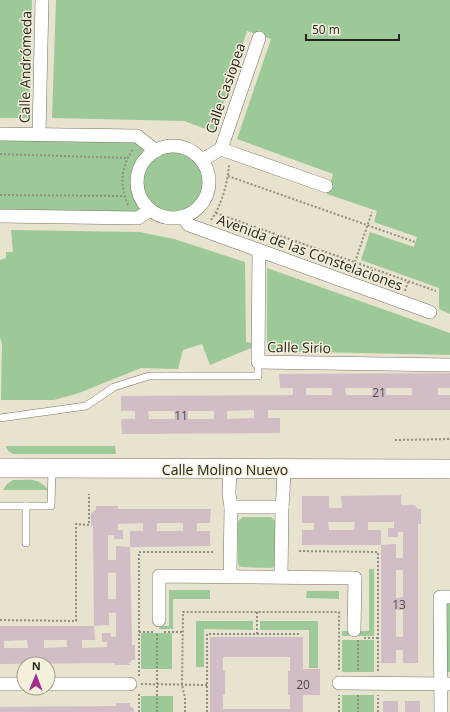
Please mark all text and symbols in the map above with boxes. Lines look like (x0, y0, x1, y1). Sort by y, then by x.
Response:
street label: Calle Andrómeda (15, 11, 35, 123)
scale bar (306, 16, 399, 42)
text: 50 m (312, 21, 340, 38)
street label: Calle Casiopea (201, 40, 249, 136)
street label: Avenida de las Constelaciones (215, 210, 406, 295)
street label: Calle Sirio (267, 337, 331, 357)
house number: 21 (372, 384, 386, 401)
house number: 11 (174, 407, 188, 424)
street label: Calle Molino Nuevo (162, 460, 288, 479)
house number: 13 (392, 596, 406, 613)
north arrow (16, 656, 56, 696)
text: N (32, 658, 41, 673)
house number: 20 (296, 676, 310, 693)

